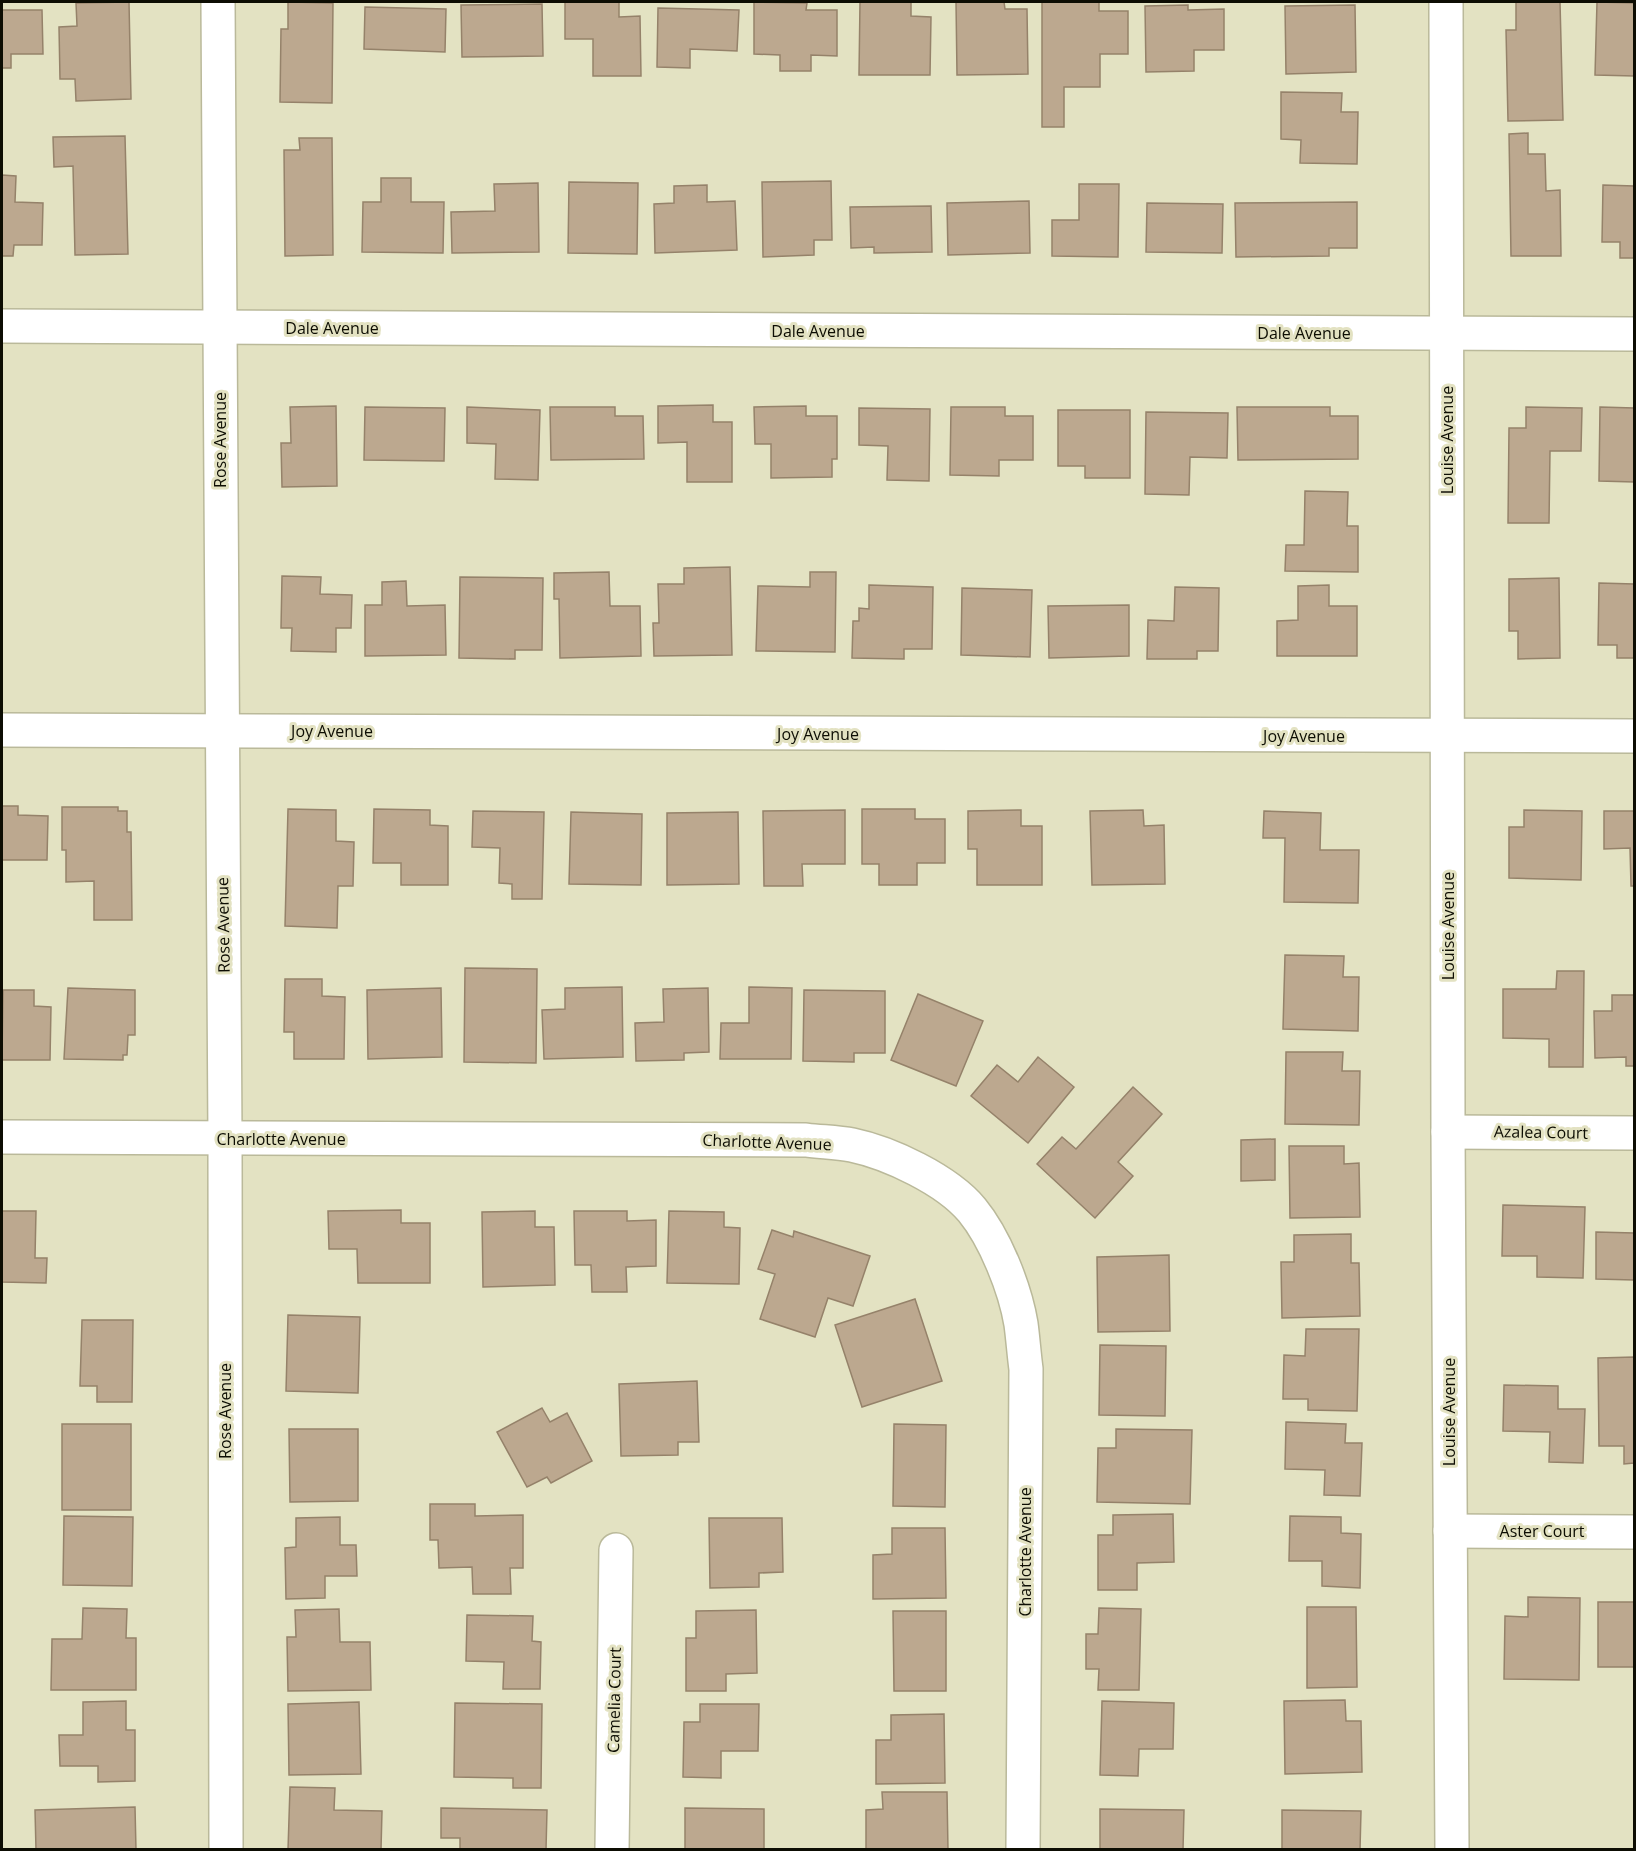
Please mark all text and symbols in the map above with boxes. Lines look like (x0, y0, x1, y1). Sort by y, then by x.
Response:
street label: Dale Avenue (285, 317, 379, 339)
street label: Dale Avenue (771, 320, 865, 342)
street label: Dale Avenue (1257, 322, 1351, 344)
street label: Louise Avenue (1436, 386, 1458, 494)
street label: Rose Avenue (209, 392, 231, 488)
street label: Joy Avenue (289, 720, 373, 742)
street label: Joy Avenue (775, 723, 859, 745)
street label: Joy Avenue (1261, 725, 1345, 747)
street label: Louise Avenue (1437, 872, 1459, 980)
street label: Rose Avenue (211, 877, 235, 973)
street label: Azalea Court (1494, 1120, 1589, 1144)
street label: Charlotte Avenue (216, 1128, 346, 1150)
street label: Charlotte Avenue (702, 1129, 832, 1155)
street label: Louise Avenue (1438, 1358, 1460, 1466)
street label: Rose Avenue (214, 1363, 236, 1459)
street label: Charlotte Avenue (1014, 1487, 1036, 1617)
street label: Aster Court (1500, 1520, 1585, 1542)
street label: Camelia Court (602, 1647, 626, 1753)

